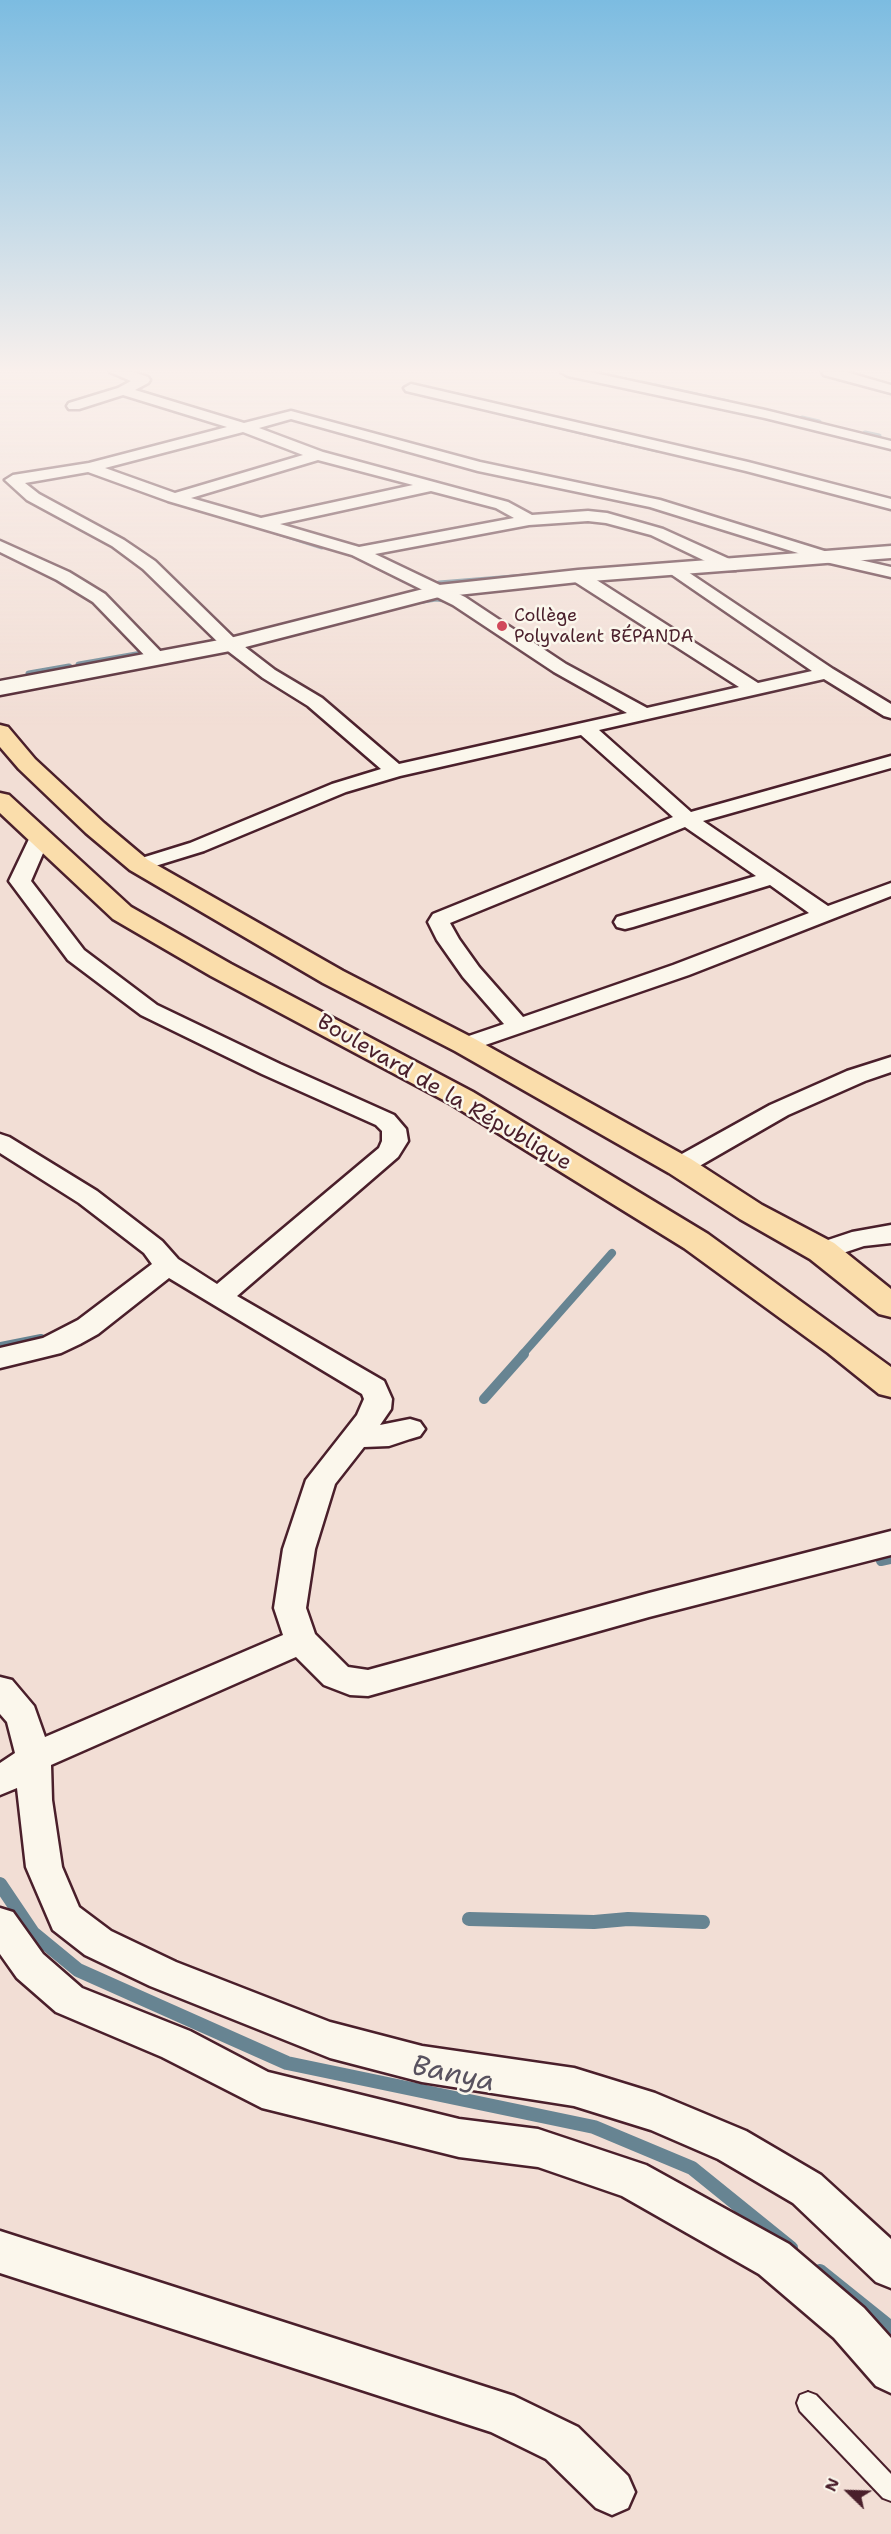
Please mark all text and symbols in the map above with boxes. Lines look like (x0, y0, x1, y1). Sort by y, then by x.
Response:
place label: Collège Polyvalent BÉPANDA (514, 605, 693, 648)
marker: Collège Polyvalent BÉPANDA (495, 619, 509, 633)
street label: Boulevard de la République (312, 1009, 576, 1177)
water label: Banya (408, 2050, 498, 2100)
north arrow (819, 2462, 879, 2522)
text: N (820, 2475, 844, 2495)

